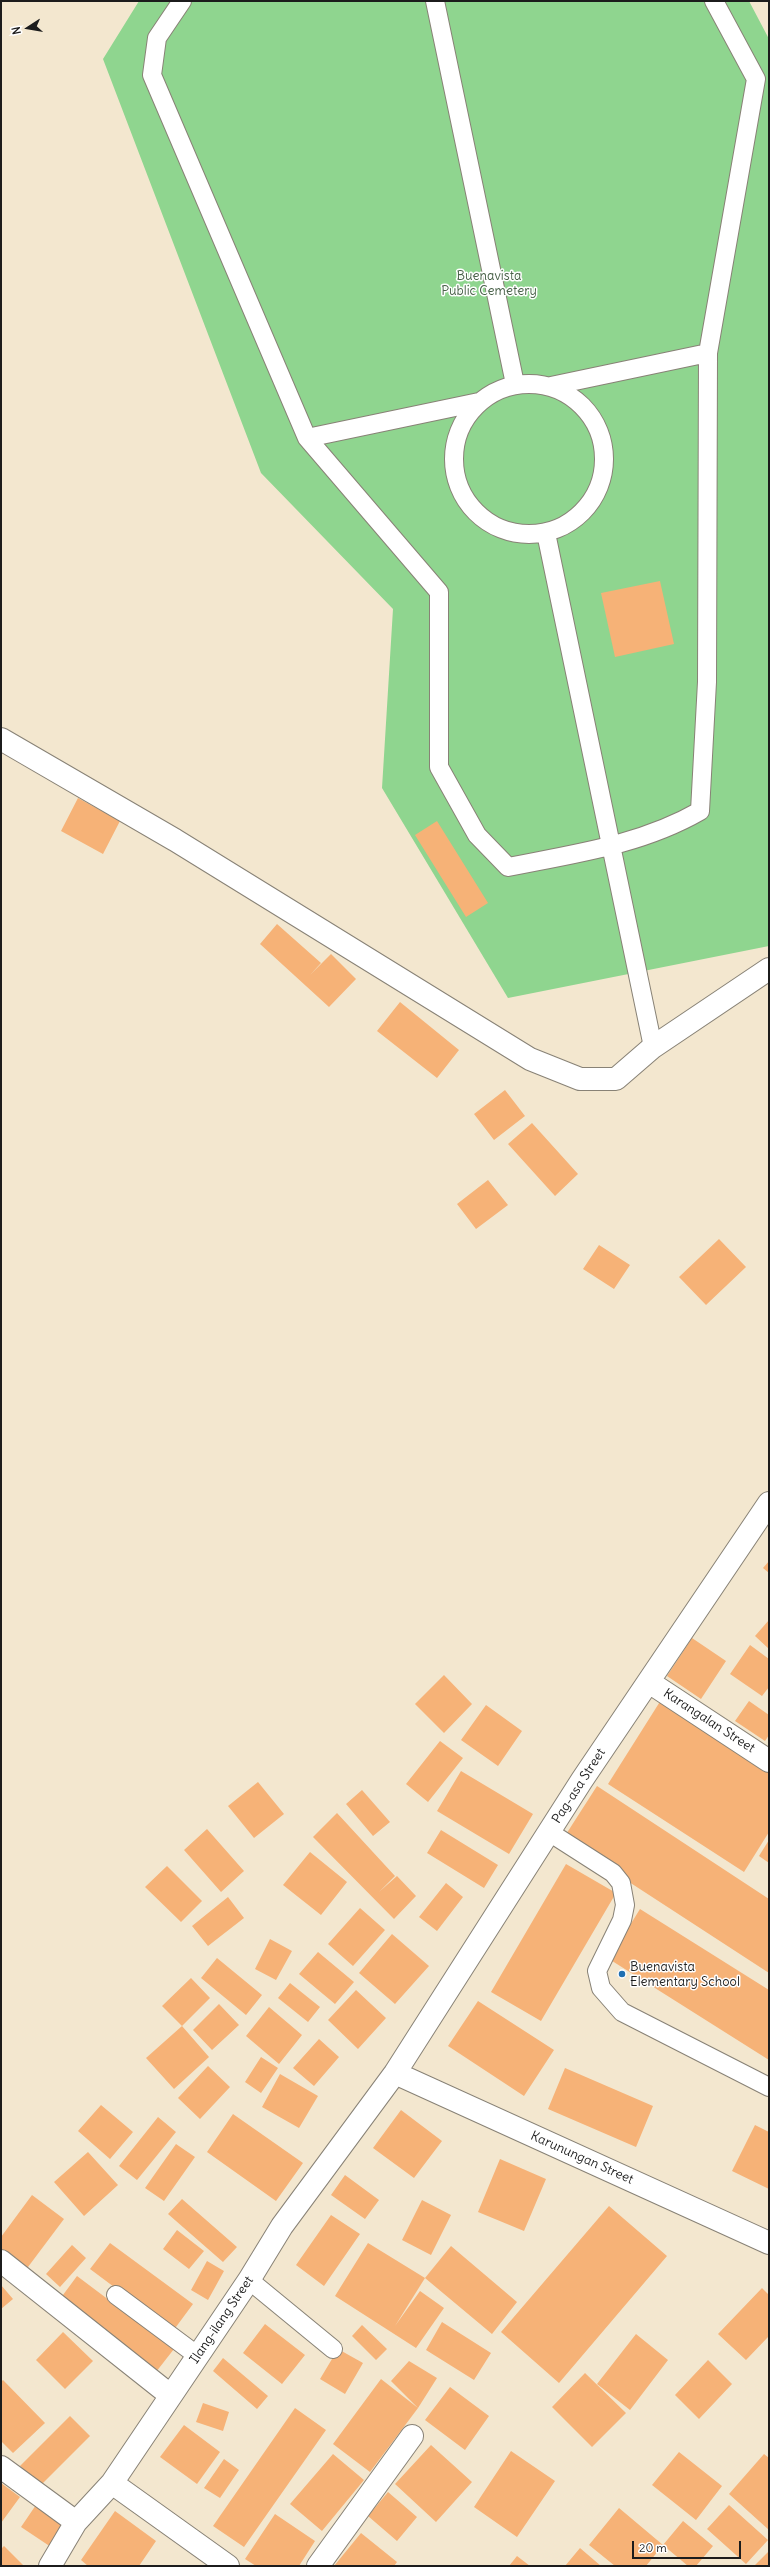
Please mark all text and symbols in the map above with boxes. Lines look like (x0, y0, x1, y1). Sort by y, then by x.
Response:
north arrow (8, 8, 48, 48)
text: N (9, 25, 24, 36)
park label: Buenavista Public Cemetery (441, 268, 537, 299)
street label: Karangalan Street (660, 1686, 758, 1756)
street label: Pag-asa Street (549, 1746, 609, 1826)
place label: Buenavista Elementary School (630, 1959, 740, 1990)
marker: Buenavista Elementary School (617, 1969, 627, 1979)
street label: Karunungan Street (528, 2128, 636, 2188)
street label: Ilang-ilang Street (187, 2273, 257, 2367)
scale bar (634, 2533, 743, 2559)
text: 20 m (639, 2540, 667, 2555)

